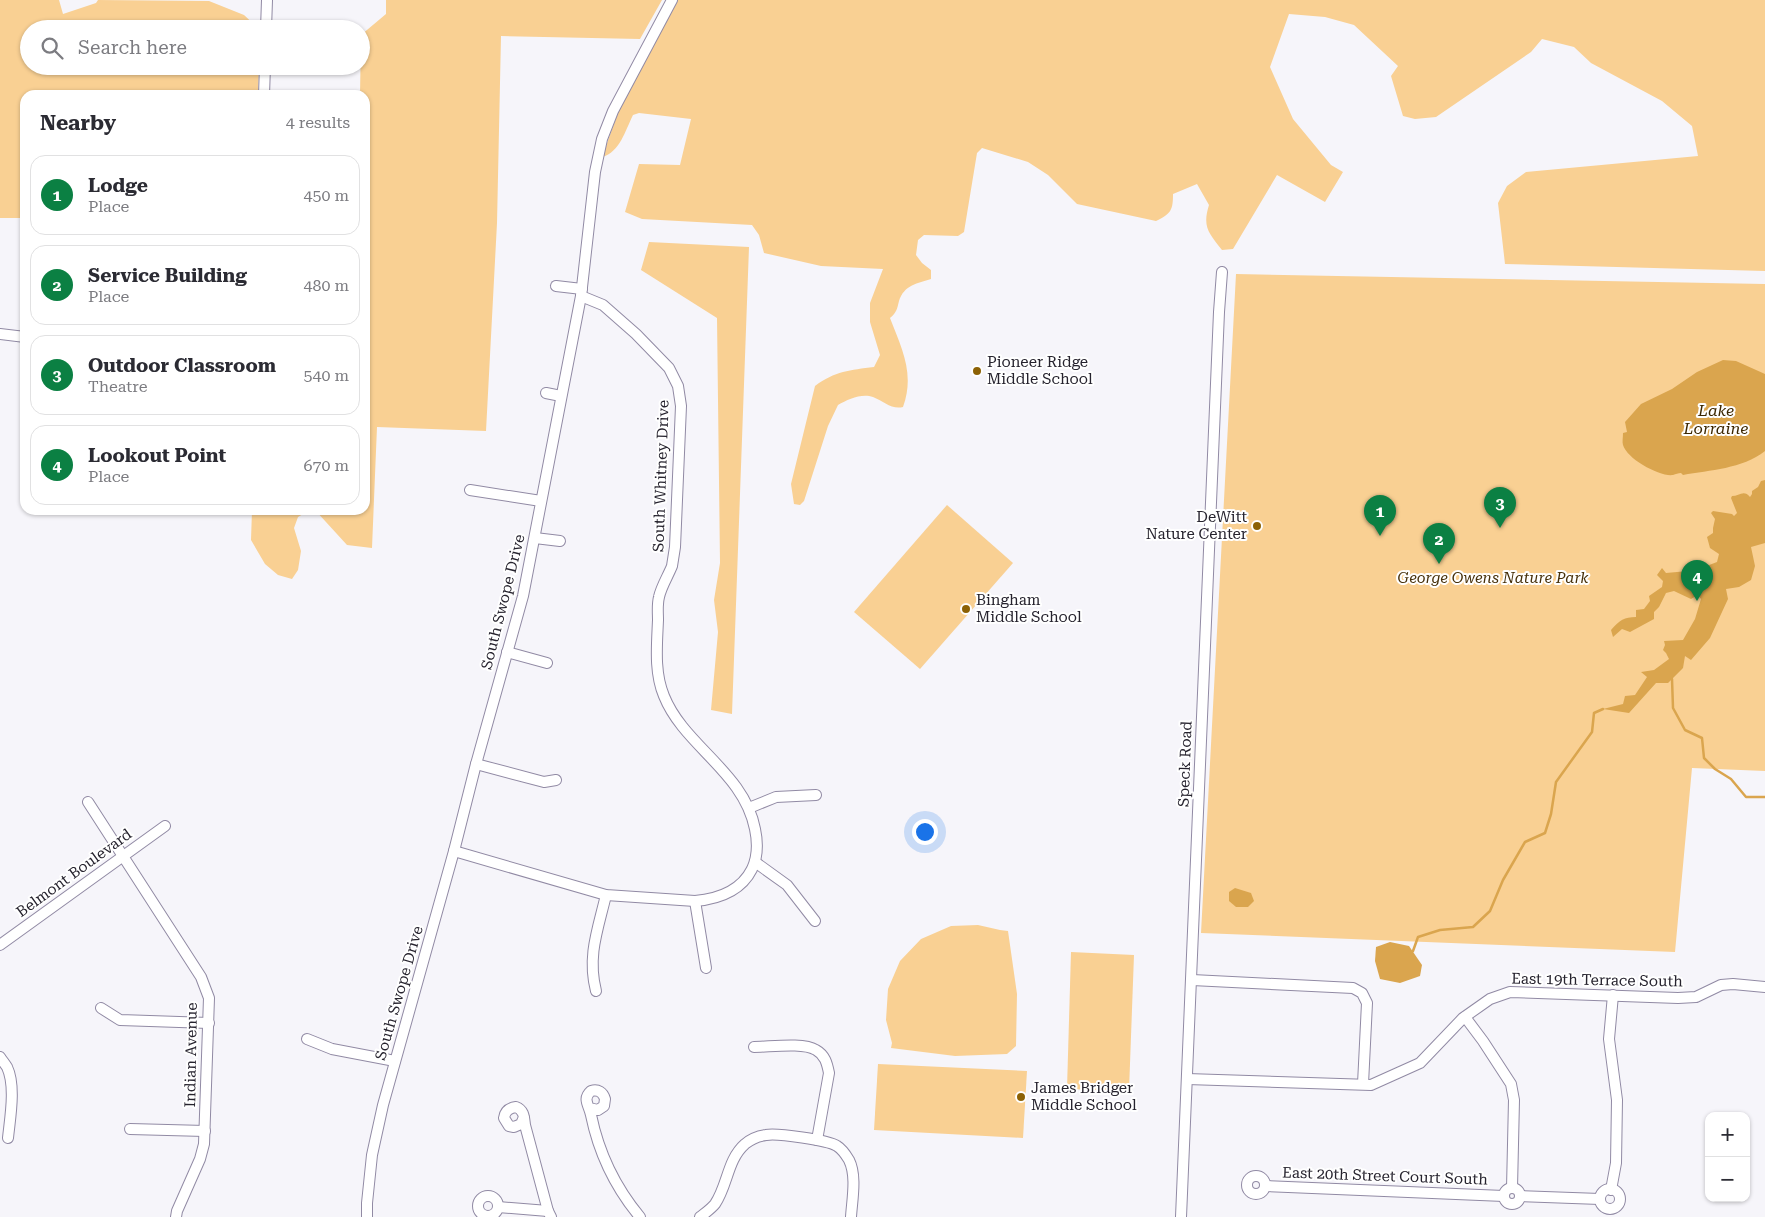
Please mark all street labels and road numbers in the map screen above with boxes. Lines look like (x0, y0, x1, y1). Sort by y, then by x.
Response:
street label: South Whitney Drive (649, 400, 673, 552)
street label: South Swope Drive (477, 532, 529, 672)
street label: Speck Road (1175, 720, 1196, 807)
street label: Belmont Boulevard (13, 825, 136, 921)
street label: South Swope Drive (371, 924, 427, 1062)
street label: East 19th Terrace South (1511, 970, 1683, 991)
street label: Indian Avenue (181, 1002, 201, 1108)
street label: East 20th Street Court South (1282, 1163, 1488, 1189)

